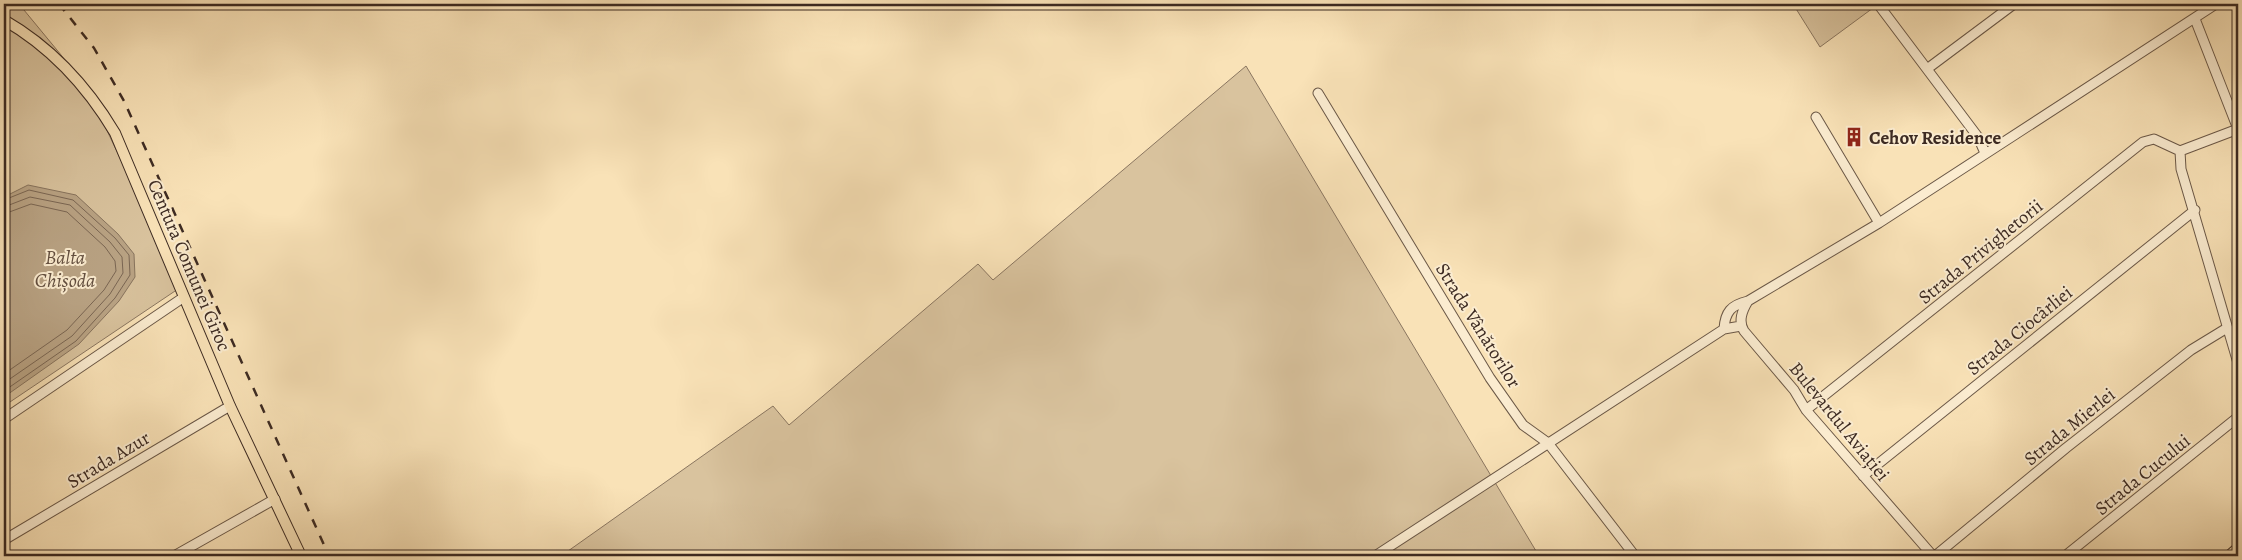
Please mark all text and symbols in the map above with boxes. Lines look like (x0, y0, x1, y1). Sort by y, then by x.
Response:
place label: Cehov Residence (1869, 125, 2001, 151)
building icon: Cehov Residence (1843, 126, 1865, 148)
street label: Centura Comunei Giroc (141, 176, 237, 355)
street label: Strada Privighetorii (1913, 193, 2049, 310)
water label: Balta Chișoda (35, 244, 95, 294)
street label: Strada Vânătorilor (1429, 258, 1527, 393)
street label: Strada Ciocârliei (1961, 280, 2078, 382)
street label: Bulevardul Aviației (1783, 356, 1895, 487)
street label: Strada Mierlei (2018, 382, 2121, 472)
street label: Strada Azur (62, 425, 155, 495)
street label: Strada Cucului (2089, 428, 2196, 521)

